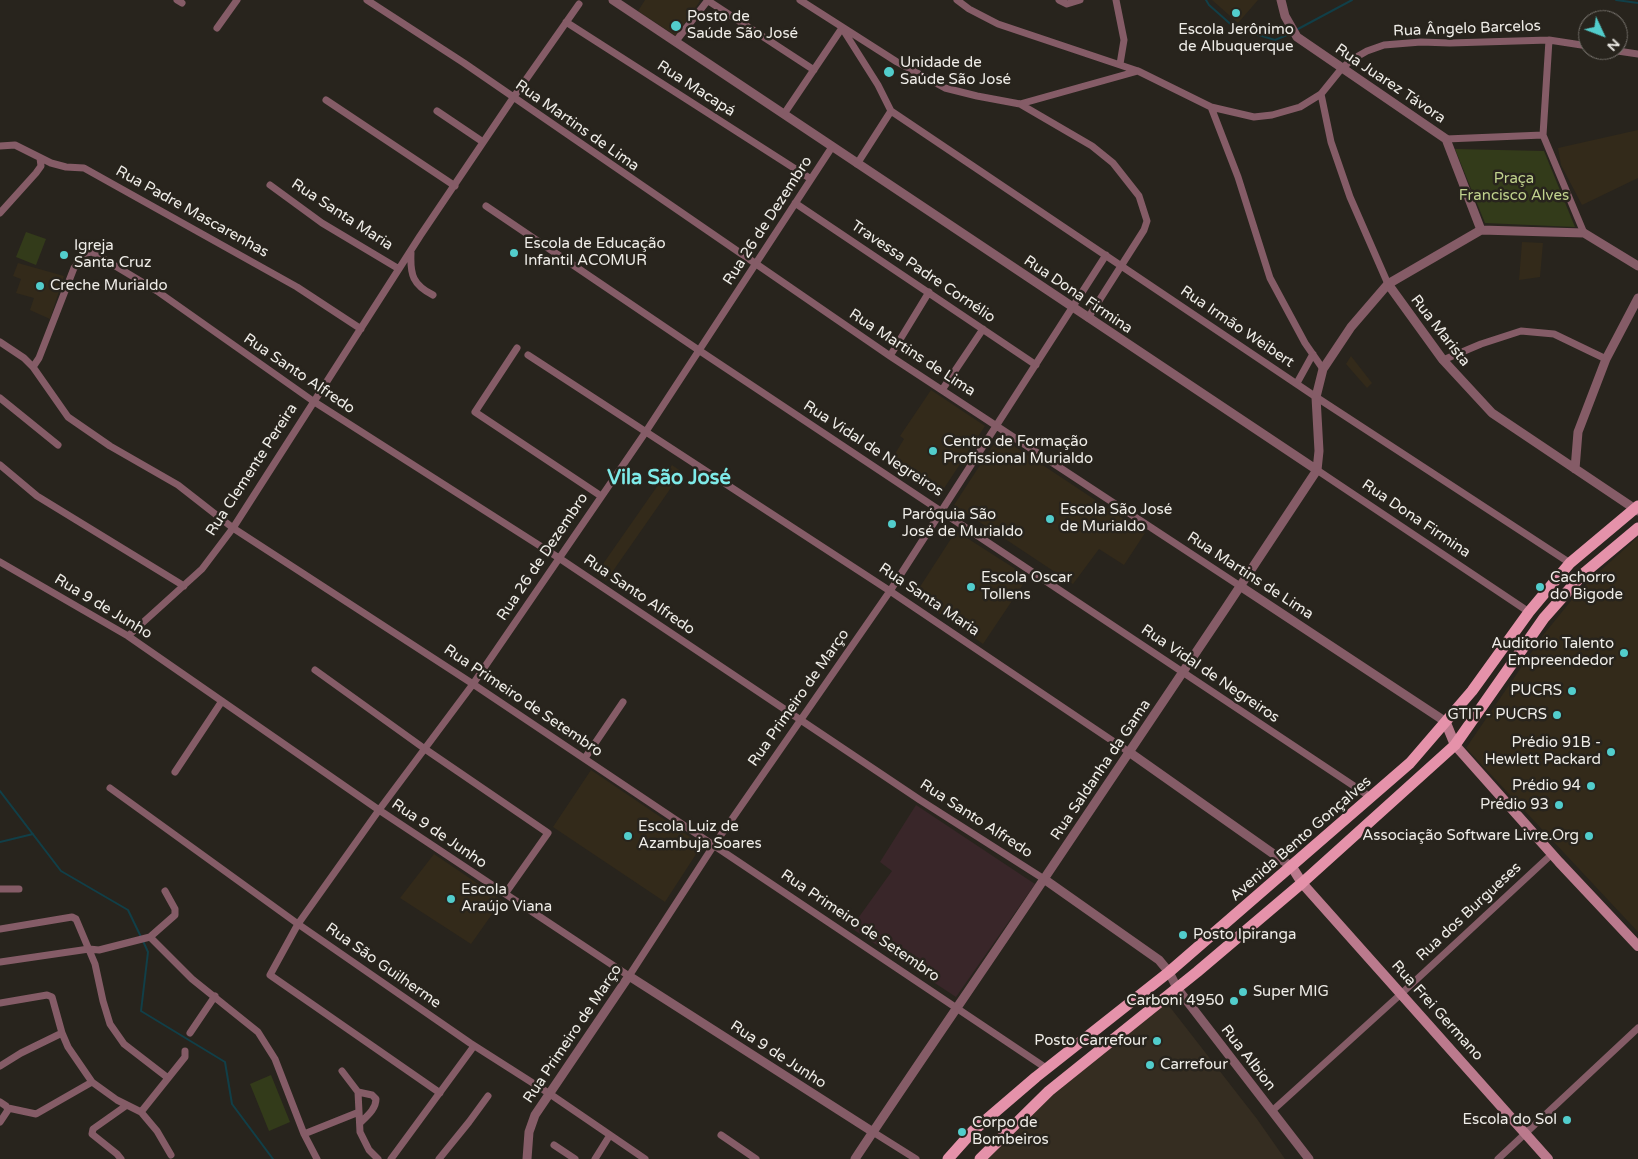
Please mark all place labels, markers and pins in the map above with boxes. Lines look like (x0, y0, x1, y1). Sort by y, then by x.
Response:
marker: Escola Jerônimo de Albuquerque (1230, 7, 1242, 19)
place label: Posto de Saúde São José (687, 8, 798, 43)
marker: Posto de Saúde São José (669, 19, 683, 33)
place label: Escola Jerônimo de Albuquerque (1178, 21, 1294, 56)
place label: Unidade de Saúde São José (900, 54, 1011, 89)
marker: Unidade de Saúde São José (882, 65, 896, 79)
place label: Escola de Educação Infantil ACOMUR (524, 235, 666, 270)
place label: Igreja Santa Cruz (74, 237, 151, 272)
marker: Escola de Educação Infantil ACOMUR (508, 247, 520, 259)
marker: Igreja Santa Cruz (58, 249, 70, 261)
place label: Creche Murialdo (50, 277, 168, 295)
marker: Creche Murialdo (34, 280, 46, 292)
place label: Centro de Formação Profissional Murialdo (943, 433, 1093, 468)
marker: Centro de Formação Profissional Murialdo (927, 445, 939, 457)
place label: Escola São José de Murialdo (1060, 501, 1172, 536)
place label: Paróquia São José de Murialdo (902, 506, 1023, 541)
marker: Escola São José de Murialdo (1044, 513, 1056, 525)
marker: Paróquia São José de Murialdo (886, 518, 898, 530)
place label: Escola Oscar Tollens (981, 569, 1072, 604)
place label: Cachorro do Bigode (1550, 569, 1623, 604)
marker: Escola Oscar Tollens (965, 581, 977, 593)
marker: Cachorro do Bigode (1534, 581, 1546, 593)
place label: Auditorio Talento Empreendedor (1491, 635, 1614, 670)
marker: Auditorio Talento Empreendedor (1618, 647, 1630, 659)
place label: PUCRS (1510, 682, 1562, 700)
marker: PUCRS (1566, 685, 1578, 697)
place label: GTIT - PUCRS (1447, 706, 1547, 724)
marker: GTIT - PUCRS (1551, 709, 1563, 721)
place label: Prédio 91B - Hewlett Packard (1484, 734, 1601, 769)
marker: Prédio 91B - Hewlett Packard (1605, 746, 1617, 758)
place label: Prédio 94 (1512, 777, 1581, 795)
marker: Prédio 94 (1585, 780, 1597, 792)
place label: Prédio 93 (1480, 796, 1549, 814)
marker: Prédio 93 (1553, 799, 1565, 811)
place label: Escola Luiz de Azambuja Soares (638, 818, 762, 853)
place label: Associação Software Livre.Org (1362, 827, 1579, 845)
marker: Escola Luiz de Azambuja Soares (622, 830, 634, 842)
marker: Associação Software Livre.Org (1583, 830, 1595, 842)
place label: Escola Araújo Viana (461, 881, 552, 916)
marker: Escola Araújo Viana (445, 893, 457, 905)
place label: Posto Ipiranga (1193, 926, 1296, 944)
marker: Posto Ipiranga (1177, 929, 1189, 941)
place label: Super MIG (1253, 983, 1329, 1001)
marker: Super MIG (1237, 986, 1249, 998)
place label: Carboni 4950 (1126, 992, 1224, 1010)
marker: Carboni 4950 (1228, 995, 1240, 1007)
place label: Posto Carrefour (1034, 1032, 1147, 1050)
marker: Posto Carrefour (1151, 1035, 1163, 1047)
place label: Carrefour (1160, 1056, 1228, 1074)
marker: Carrefour (1144, 1059, 1156, 1071)
place label: Escola do Sol (1463, 1111, 1557, 1129)
place label: Corpo de Bombeiros (972, 1114, 1049, 1149)
marker: Escola do Sol (1561, 1114, 1573, 1126)
marker: Corpo de Bombeiros (956, 1126, 968, 1138)

